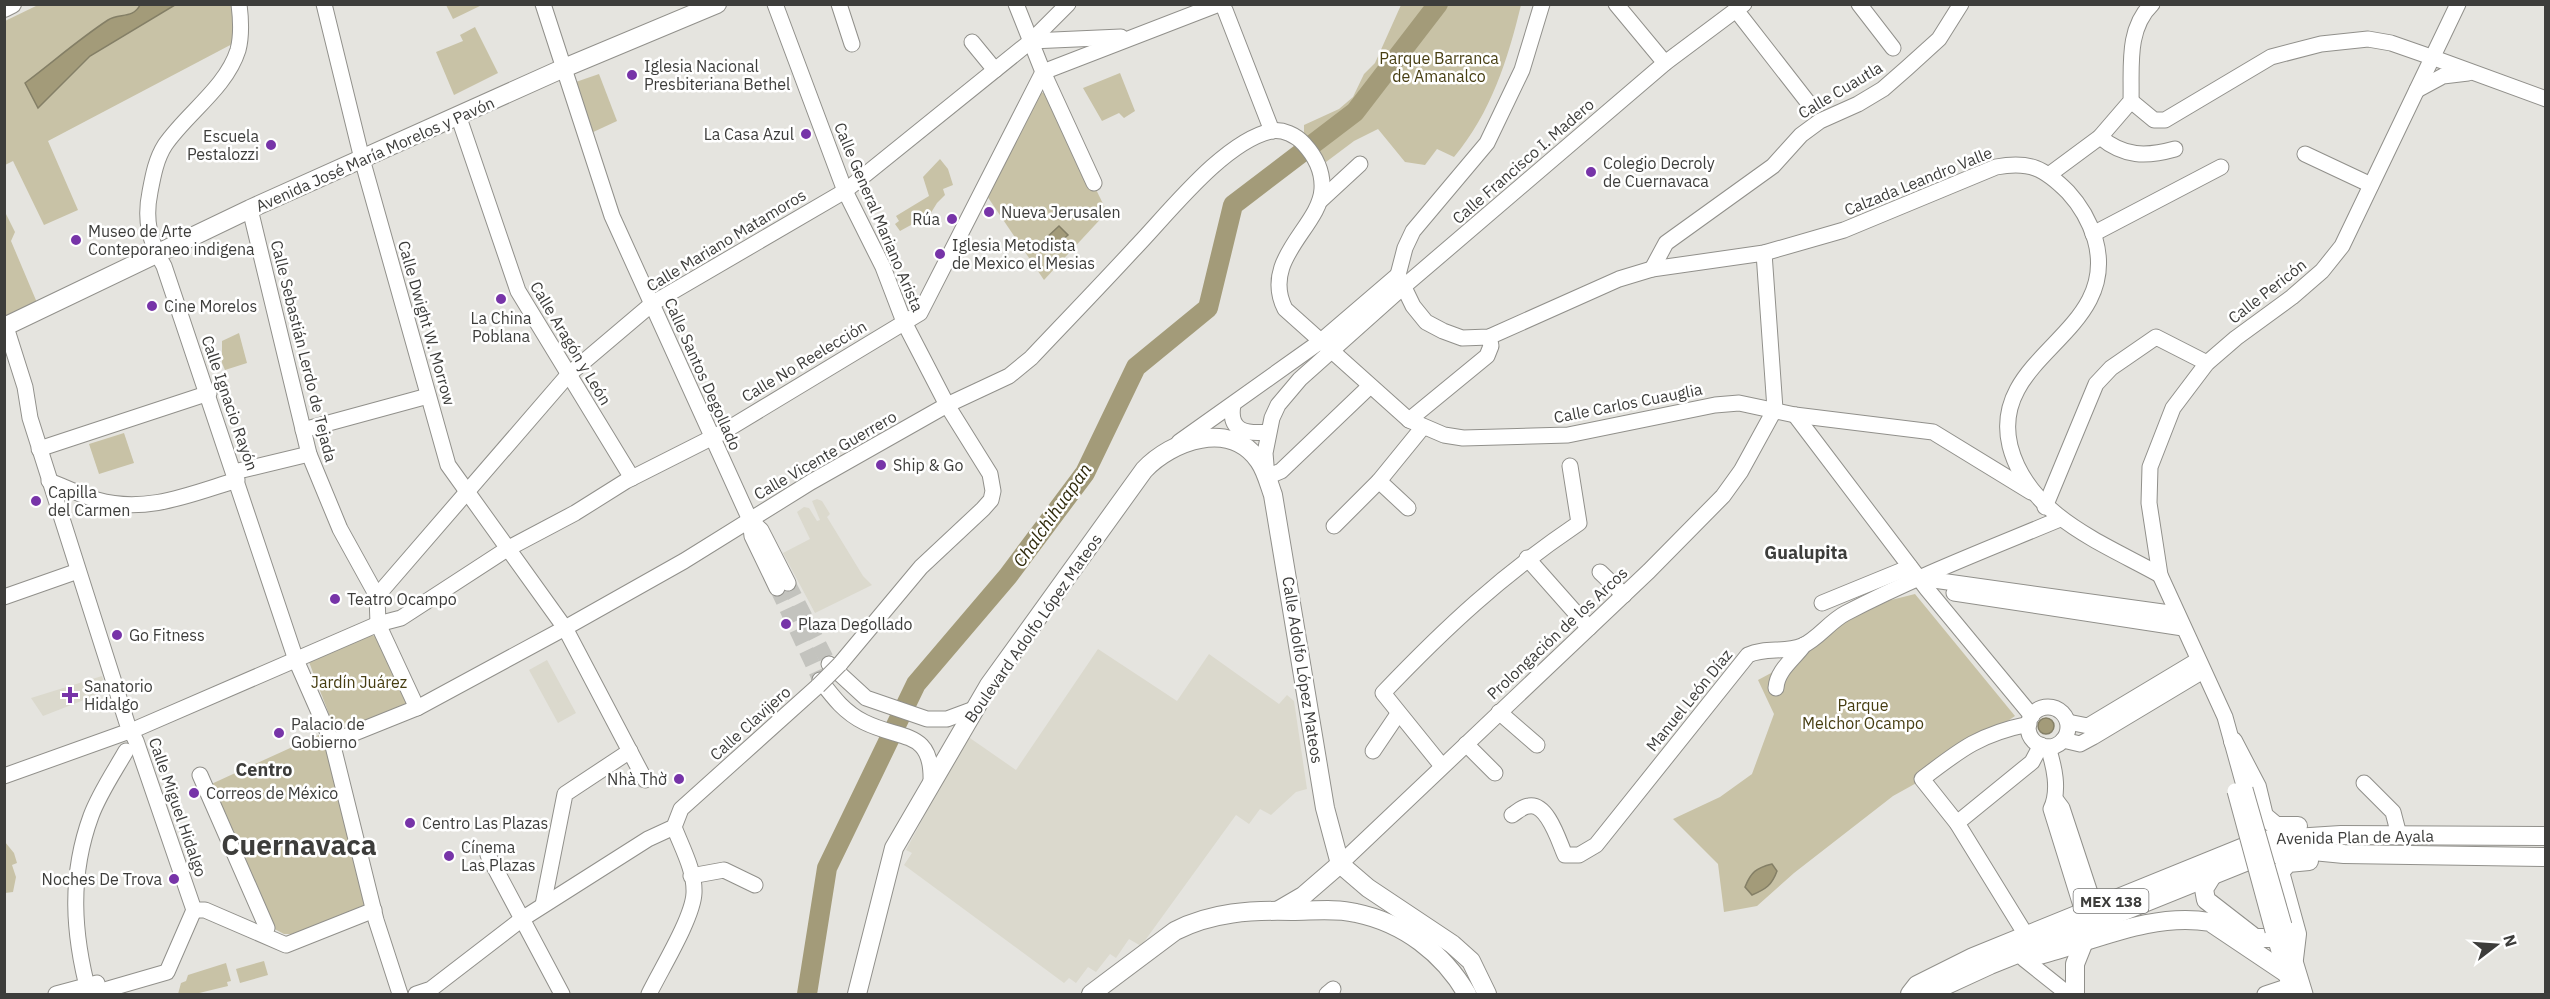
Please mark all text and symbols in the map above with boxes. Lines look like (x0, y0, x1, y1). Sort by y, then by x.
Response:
park label: Parque Barranca de Amanalco (1379, 48, 1499, 86)
place label: Iglesia Nacional Presbiteriana Bethel (644, 56, 790, 94)
street label: Calle Cuautla (1794, 57, 1886, 123)
marker: Iglesia Nacional Presbiteriana Bethel (625, 68, 639, 82)
street label: Avenida José María Morelos y Pavón (253, 92, 497, 216)
street label: Calle Francisco I. Madero (1448, 94, 1598, 228)
street label: Calle General Mariano Arista (830, 119, 928, 315)
place label: La Casa Azul (704, 124, 794, 144)
place label: Escuela Pestalozzi (187, 126, 259, 164)
marker: La Casa Azul (799, 127, 813, 141)
marker: Escuela Pestalozzi (264, 138, 278, 152)
street label: Calzada Leandro Valle (1841, 142, 1995, 220)
place label: Colegio Decroly de Cuernavaca (1603, 153, 1715, 191)
marker: Colegio Decroly de Cuernavaca (1584, 165, 1598, 179)
street label: Calle Mariano Matamoros (643, 184, 809, 296)
place label: Nueva Jerusalen (1001, 202, 1121, 222)
marker: Nueva Jerusalen (982, 205, 996, 219)
place label: Rúa (912, 209, 940, 229)
marker: Rúa (945, 212, 959, 226)
place label: Museo de Arte Conteporaneo indigena (88, 221, 255, 259)
marker: Museo de Arte Conteporaneo indigena (69, 233, 83, 247)
place label: Iglesia Metodista de Mexico el Mesias (952, 235, 1095, 273)
street label: Calle Sebastián Lerdo de Tejada (267, 238, 341, 464)
street label: Calle Dwight W. Morrow (394, 238, 460, 408)
marker: Iglesia Metodista de Mexico el Mesias (933, 247, 947, 261)
street label: Calle Pericón (2224, 254, 2310, 328)
street label: Calle Aragón y León (526, 277, 616, 409)
marker: La China Poblana (494, 292, 508, 306)
street label: Calle Santos Degollado (660, 295, 746, 453)
place label: Cine Morelos (164, 296, 257, 316)
marker: Cine Morelos (145, 299, 159, 313)
place label: La China Poblana (471, 308, 532, 346)
street label: Calle No Reelección (738, 316, 870, 406)
street label: Calle Ignacio Rayón (198, 333, 262, 473)
street label: Calle Carlos Cuauglia (1552, 379, 1704, 427)
street label: Calle Vicente Guerrero (750, 406, 900, 504)
place label: Ship & Go (893, 455, 963, 475)
marker: Ship & Go (874, 458, 888, 472)
water label: Chalchihuapan (1008, 459, 1096, 571)
place label: Capilla del Carmen (48, 482, 130, 520)
marker: Capilla del Carmen (29, 494, 43, 508)
street label: Boulevard Adolfo López Mateos (960, 530, 1106, 726)
district label: Gualupita (1764, 541, 1848, 564)
street label: Prolongación de los Arcos (1483, 563, 1631, 703)
street label: Calle Adolfo López Mateos (1278, 575, 1328, 765)
place label: Teatro Ocampo (347, 589, 457, 609)
marker: Teatro Ocampo (328, 592, 342, 606)
place label: Plaza Degollado (798, 614, 913, 634)
marker: Plaza Degollado (779, 617, 793, 631)
place label: Go Fitness (129, 625, 205, 645)
marker: Go Fitness (110, 628, 124, 642)
street label: Manuel León Díaz (1642, 645, 1736, 755)
park label: Jardín Juárez (311, 672, 407, 692)
place label: Sanatorio Hidalgo (84, 676, 153, 714)
street label: Calle Clavijero (705, 681, 795, 764)
marker: Sanatorio Hidalgo (61, 686, 79, 704)
park label: Parque Melchor Ocampo (1802, 695, 1924, 733)
place label: Palacio de Gobierno (291, 714, 365, 752)
marker: Palacio de Gobierno (272, 726, 286, 740)
street label: Calle Miguel Hidalgo (145, 735, 211, 879)
district label: Centro (236, 758, 292, 781)
place label: Nhà Thờ (607, 769, 667, 789)
marker: Nhà Thờ (672, 772, 686, 786)
place label: Correos de México (206, 783, 338, 803)
marker: Correos de México (187, 786, 201, 800)
place label: Centro Las Plazas (422, 813, 548, 833)
marker: Centro Las Plazas (403, 816, 417, 830)
district label: Cuernavaca (221, 826, 377, 863)
street label: Avenida Plan de Ayala (2276, 826, 2434, 848)
place label: Cínema Las Plazas (461, 837, 535, 875)
marker: Cínema Las Plazas (442, 849, 456, 863)
place label: Noches De Trova (42, 869, 162, 889)
marker: Noches De Trova (167, 872, 181, 886)
road number: MEX 138 (2074, 889, 2148, 913)
north arrow (2466, 915, 2526, 975)
text: N (2499, 932, 2522, 949)

